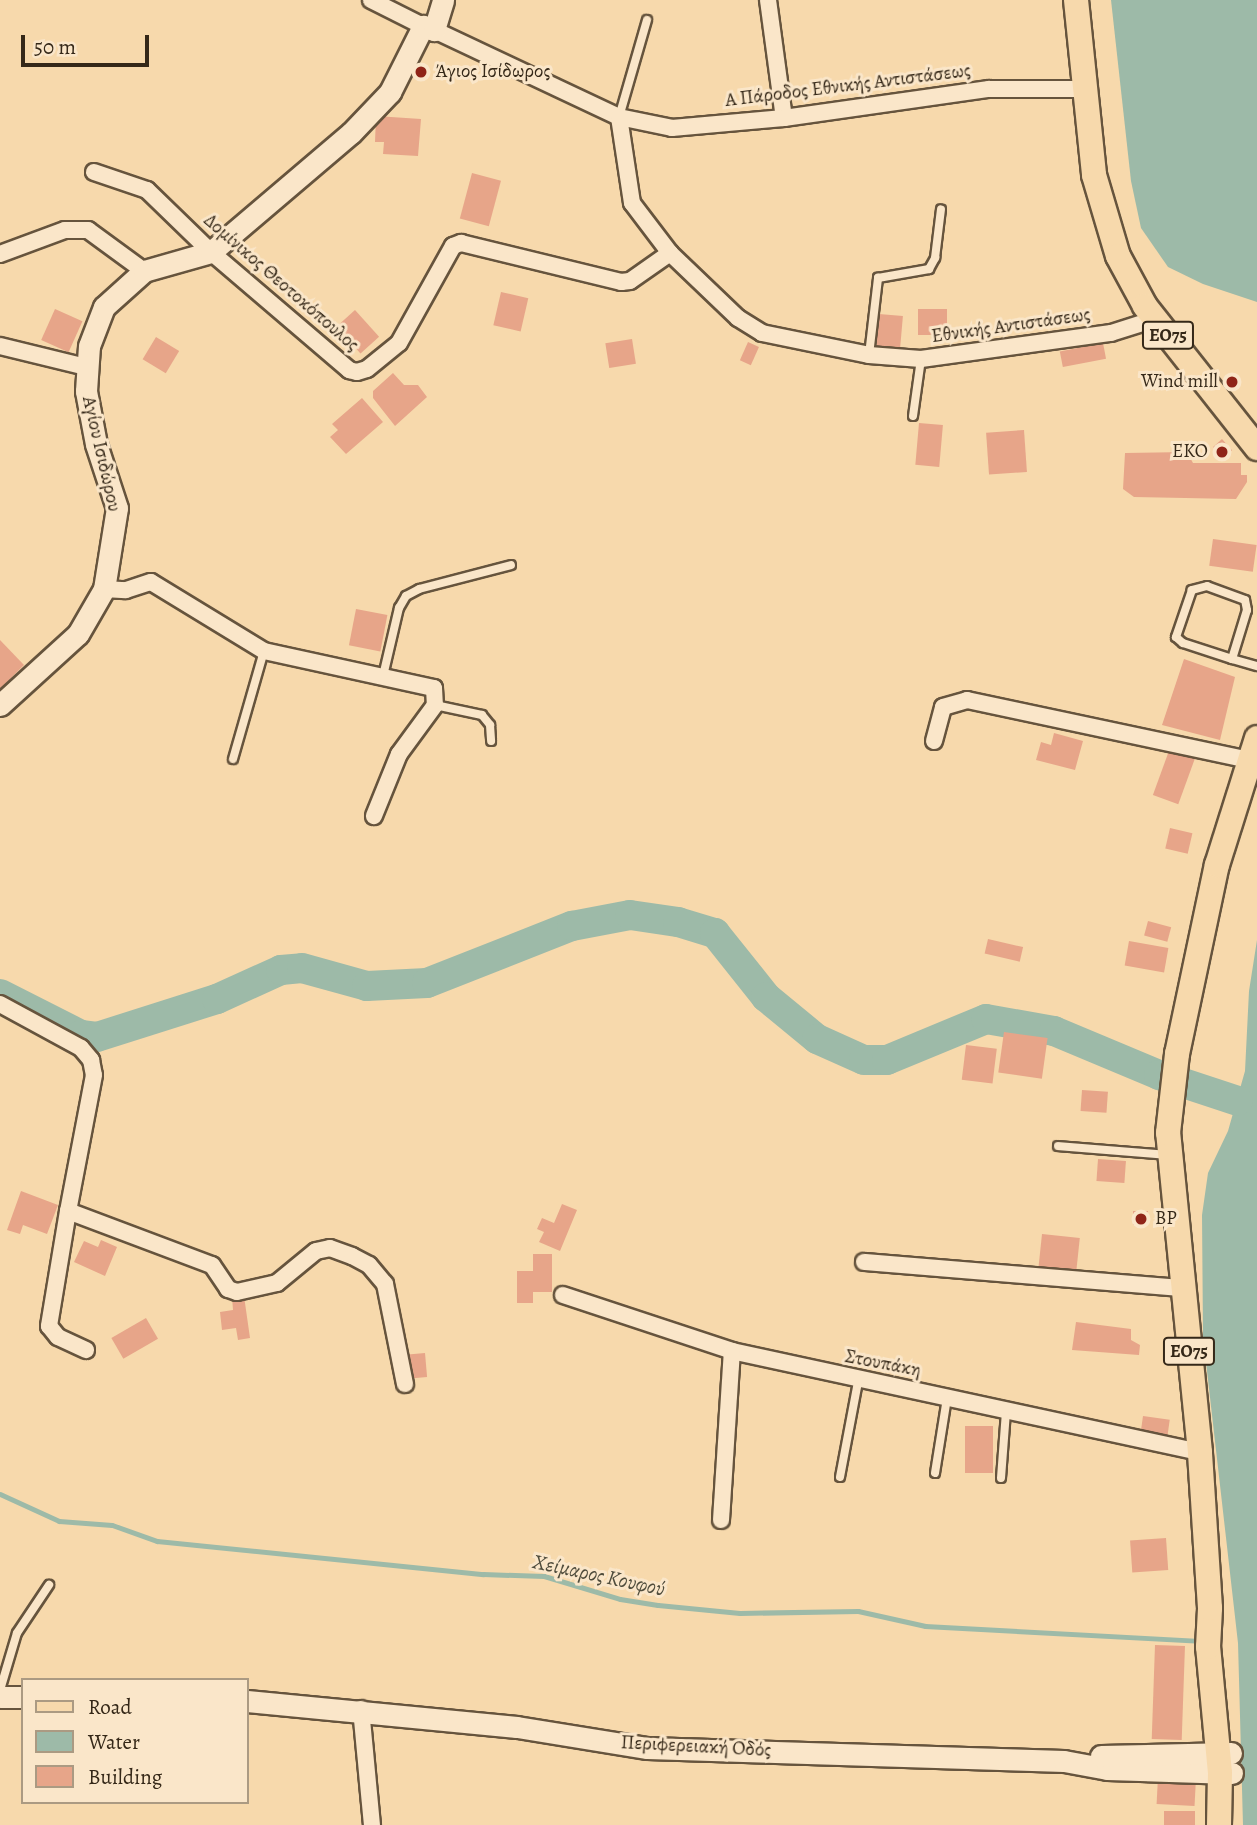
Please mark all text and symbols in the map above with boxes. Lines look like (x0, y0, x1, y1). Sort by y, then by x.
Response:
scale bar (24, 21, 152, 65)
text: 50 m (34, 33, 76, 61)
street label: Α Πάροδος Εθνικής Αντιστάσεως (724, 60, 972, 112)
place label: Άγιος Ισίδωρος (435, 61, 550, 83)
marker: Άγιος Ισίδωρος (413, 64, 429, 80)
street label: Δομίνικος Θεοτοκόπουλος (199, 209, 363, 357)
street label: Εθνικής Αντιστάσεως (930, 304, 1092, 348)
road number: ΕΟ75 (1142, 320, 1194, 349)
place label: Wind mill (1141, 371, 1218, 393)
marker: Wind mill (1224, 374, 1240, 390)
street label: Αγίου Ισιδώρου (77, 394, 125, 514)
place label: EKO (1172, 441, 1208, 463)
marker: EKO (1214, 444, 1230, 460)
place label: BP (1155, 1208, 1177, 1230)
marker: BP (1133, 1211, 1149, 1227)
road number: ΕΟ75 (1163, 1336, 1215, 1366)
street label: Στουπάκη (843, 1345, 923, 1383)
water label: Χείμαρος Κουφού (531, 1549, 667, 1601)
legend (21, 1678, 248, 1804)
text: Road (88, 1693, 132, 1721)
text: Water (88, 1728, 140, 1756)
street label: Περιφερειακή Οδός (620, 1732, 772, 1762)
text: Building (88, 1763, 162, 1791)

